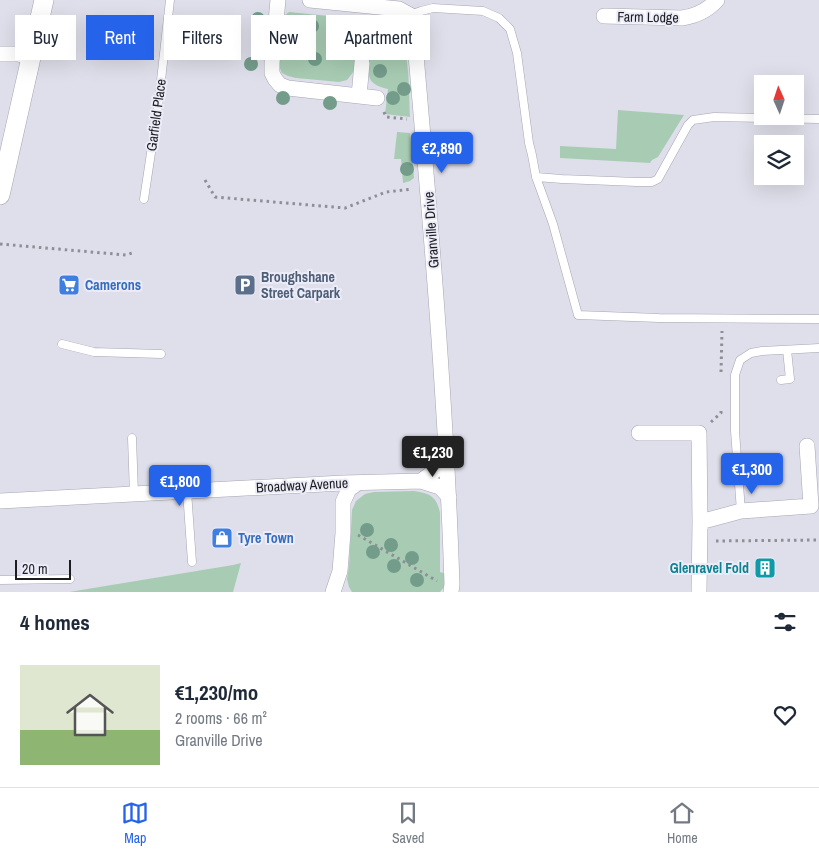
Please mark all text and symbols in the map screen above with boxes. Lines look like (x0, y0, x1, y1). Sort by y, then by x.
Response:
street label: Farm Lodge (617, 7, 679, 27)
chip: Buy (15, 15, 76, 60)
chip: Rent (86, 15, 154, 60)
chip: Filters (164, 15, 241, 60)
chip: New (251, 15, 316, 60)
chip: Apartment (326, 15, 430, 60)
north arrow (754, 75, 804, 125)
map controls (754, 75, 804, 185)
street label: Garfield Place (142, 78, 170, 152)
pin: €2,890 (401, 132, 483, 174)
button: layers (754, 135, 804, 185)
text: €2,890 (422, 137, 462, 159)
street label: Granville Drive (419, 191, 443, 269)
place label: Broughshane Street Carpark (261, 268, 341, 302)
supermarket icon: Camerons (57, 273, 81, 297)
parking icon: Broughshane Street Carpark (233, 273, 257, 297)
place label: Camerons (85, 276, 141, 294)
pin: €1,230 (392, 436, 474, 478)
text: €1,230 (413, 441, 453, 463)
pin: €1,300 (711, 452, 793, 495)
text: €1,300 (732, 458, 772, 480)
pin: €1,800 (139, 464, 221, 507)
text: €1,800 (160, 470, 200, 492)
street label: Broadway Avenue (255, 474, 349, 496)
shop icon: Tyre Town (210, 526, 234, 550)
place label: Tyre Town (238, 529, 294, 547)
building icon: Glenravel Fold (753, 556, 777, 580)
scale bar (15, 557, 71, 580)
place label: Glenravel Fold (670, 559, 749, 577)
text: 20 m (22, 560, 48, 578)
text: 4 homes (20, 608, 90, 637)
icon: filters (771, 608, 799, 636)
text: €1,230/mo (175, 678, 258, 707)
icon: home (60, 685, 120, 745)
icon: heart (771, 701, 799, 729)
text: 2 rooms · 66 m² (175, 707, 267, 729)
text: Granville Drive (175, 729, 263, 751)
tab: Map (121, 799, 149, 847)
tab: Saved (392, 799, 424, 847)
tab: Home (667, 799, 698, 847)

